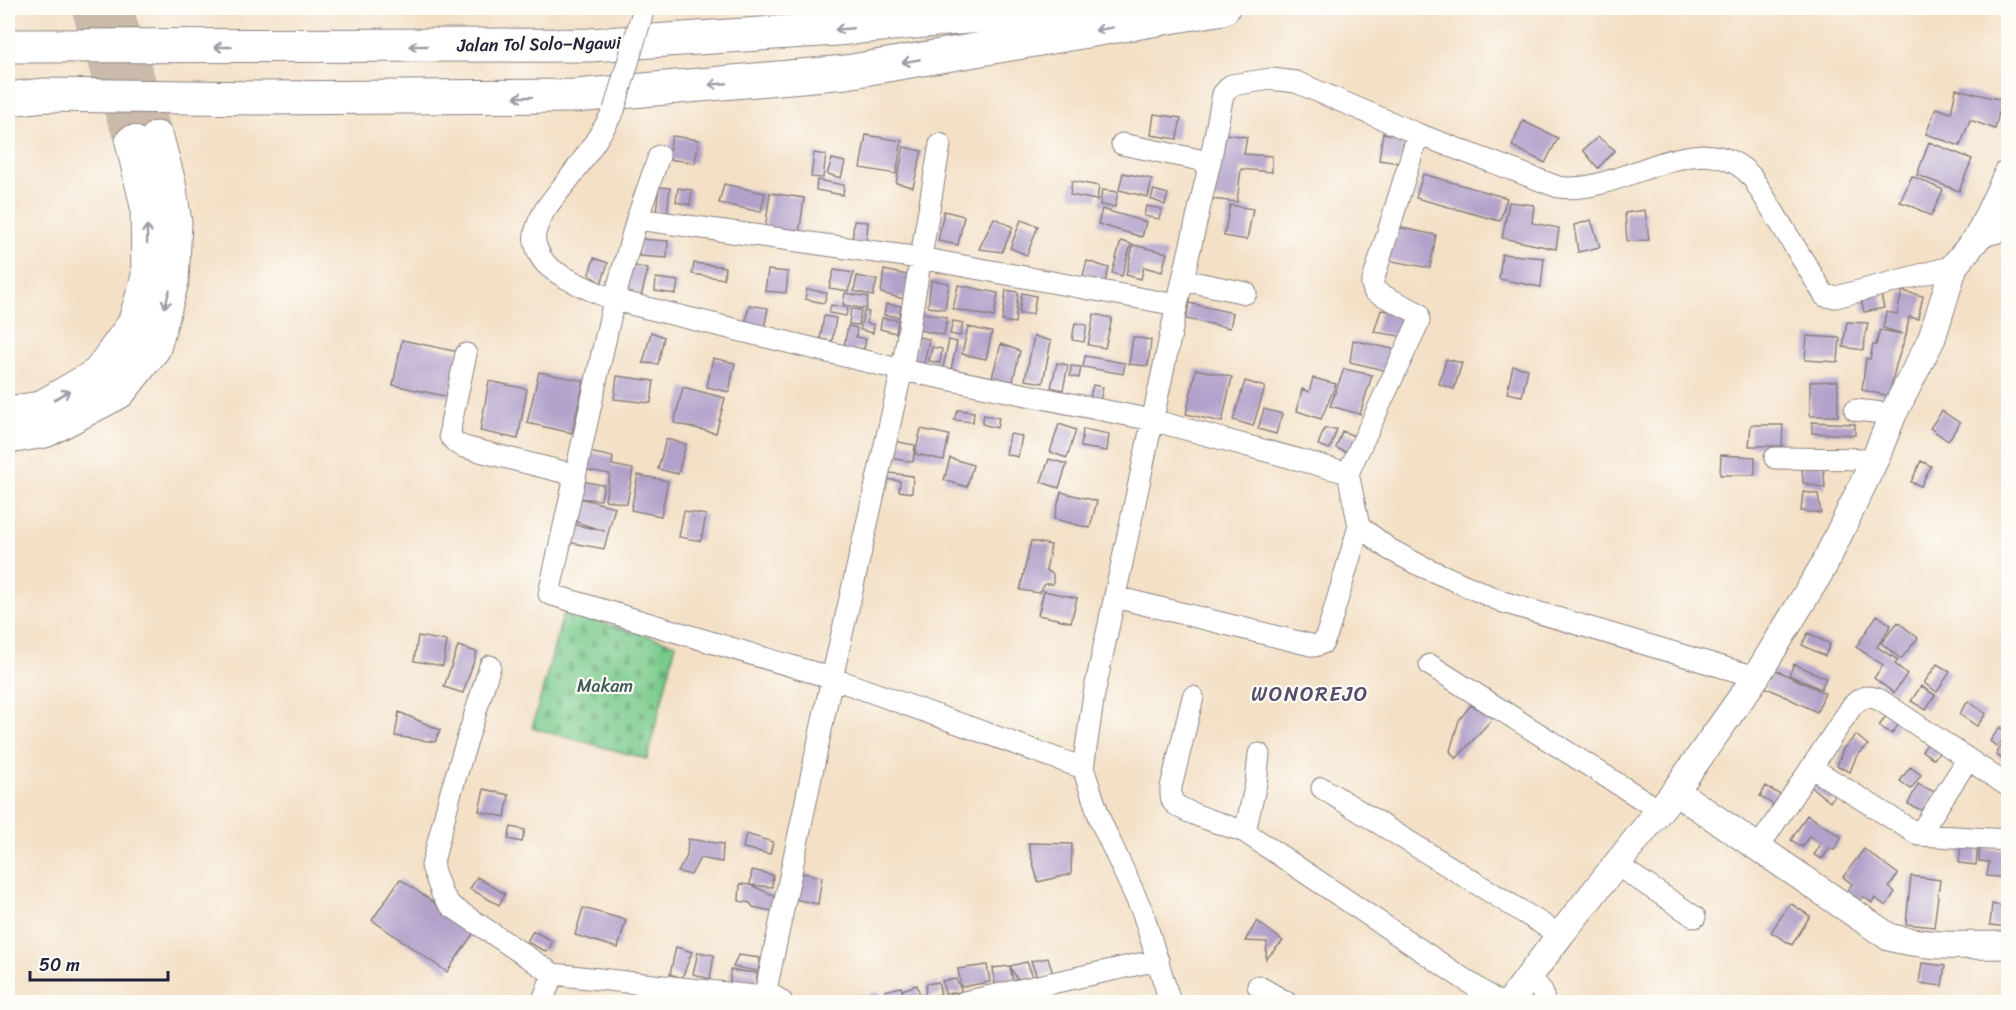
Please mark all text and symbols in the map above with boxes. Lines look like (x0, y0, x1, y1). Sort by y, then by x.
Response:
one-way arrow (834, 23, 854, 34)
one-way arrow (1094, 24, 1114, 35)
street label: Jalan Tol Solo–Ngawi (456, 27, 622, 61)
one-way arrow (409, 40, 429, 52)
one-way arrow (214, 41, 234, 53)
one-way arrow (902, 56, 922, 67)
one-way arrow (708, 79, 728, 90)
one-way arrow (514, 91, 534, 103)
one-way arrow (142, 225, 153, 245)
one-way arrow (161, 289, 173, 308)
one-way arrow (53, 389, 70, 401)
park label: Makam (577, 670, 633, 702)
district label: WONOREJO (1251, 675, 1369, 713)
scale bar (30, 944, 168, 982)
text: 50 m (39, 949, 80, 981)

